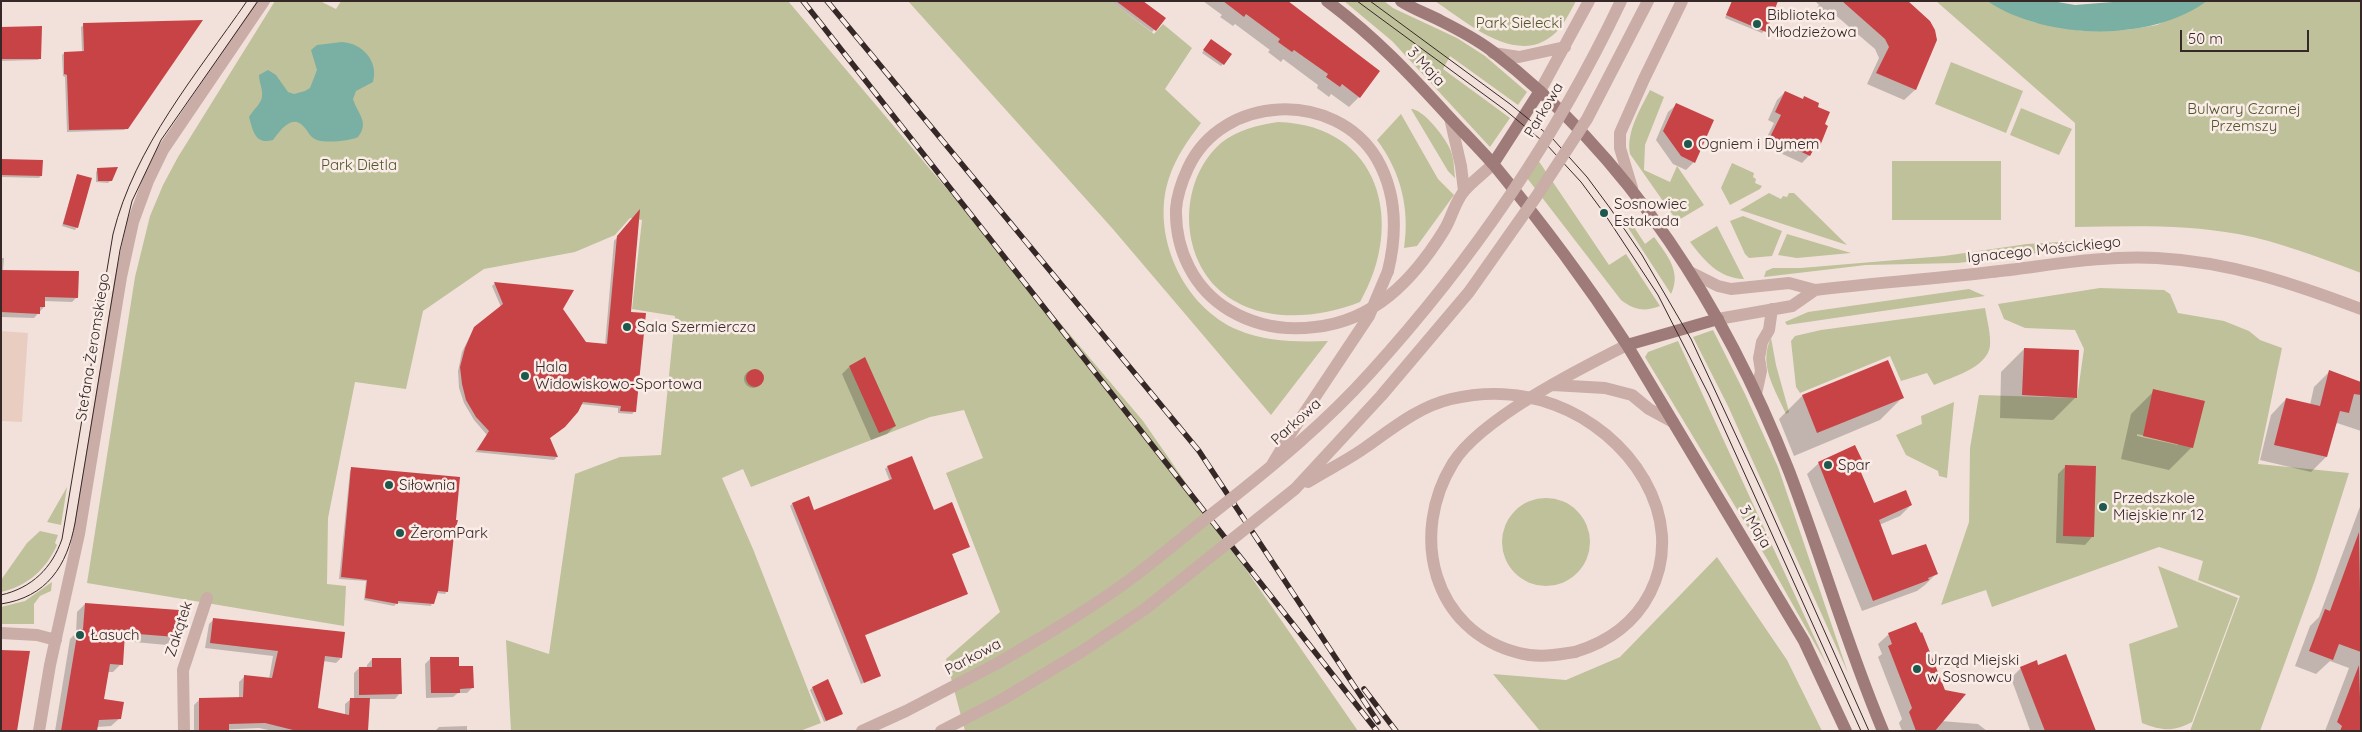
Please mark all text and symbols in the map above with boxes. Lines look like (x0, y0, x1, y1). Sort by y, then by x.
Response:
place label: Biblioteka Młodzieżowa (1767, 6, 1857, 41)
park label: Park Sielecki (1476, 14, 1562, 32)
marker: Biblioteka Młodzieżowa (1751, 18, 1763, 30)
scale bar (2182, 20, 2311, 52)
text: 50 m (2188, 29, 2223, 48)
street label: 3 Maja (1404, 44, 1448, 90)
street label: Parkowa (1521, 79, 1567, 141)
park label: Bulwary Czarnej Przemszy (2187, 100, 2301, 135)
place label: Ogniem i Dymem (1698, 135, 1819, 153)
marker: Ogniem i Dymem (1682, 138, 1694, 150)
park label: Park Dietla (321, 156, 397, 174)
place label: Sosnowiec Estakada (1614, 195, 1687, 230)
marker: Sosnowiec Estakada (1598, 207, 1610, 219)
street label: Ignacego Mościckiego (1966, 233, 2122, 267)
street label: Stefana Żeromskiego (72, 272, 114, 422)
place label: Sala Szermiercza (637, 318, 756, 336)
marker: Sala Szermiercza (621, 321, 633, 333)
place label: Hala Widowiskowo-Sportowa (535, 358, 702, 393)
marker: Hala Widowiskowo-Sportowa (519, 370, 531, 382)
street label: Parkowa (1267, 395, 1325, 449)
place label: Spar (1838, 456, 1870, 474)
marker: Spar (1822, 459, 1834, 471)
place label: Siłownia (399, 476, 455, 494)
marker: Siłownia (383, 479, 395, 491)
place label: Przedszkole Miejskie nr 12 (2113, 489, 2204, 524)
marker: Przedszkole Miejskie nr 12 (2097, 501, 2109, 513)
street label: 3 Maja (1735, 502, 1775, 552)
place label: ŻeromPark (410, 524, 488, 542)
marker: ŻeromPark (394, 527, 406, 539)
street label: Zakątek (162, 599, 196, 659)
place label: Łasuch (90, 626, 140, 644)
marker: Łasuch (74, 629, 86, 641)
street label: Parkowa (942, 635, 1004, 679)
place label: Urząd Miejski w Sosnowcu (1927, 651, 2019, 686)
marker: Urząd Miejski w Sosnowcu (1911, 663, 1923, 675)

